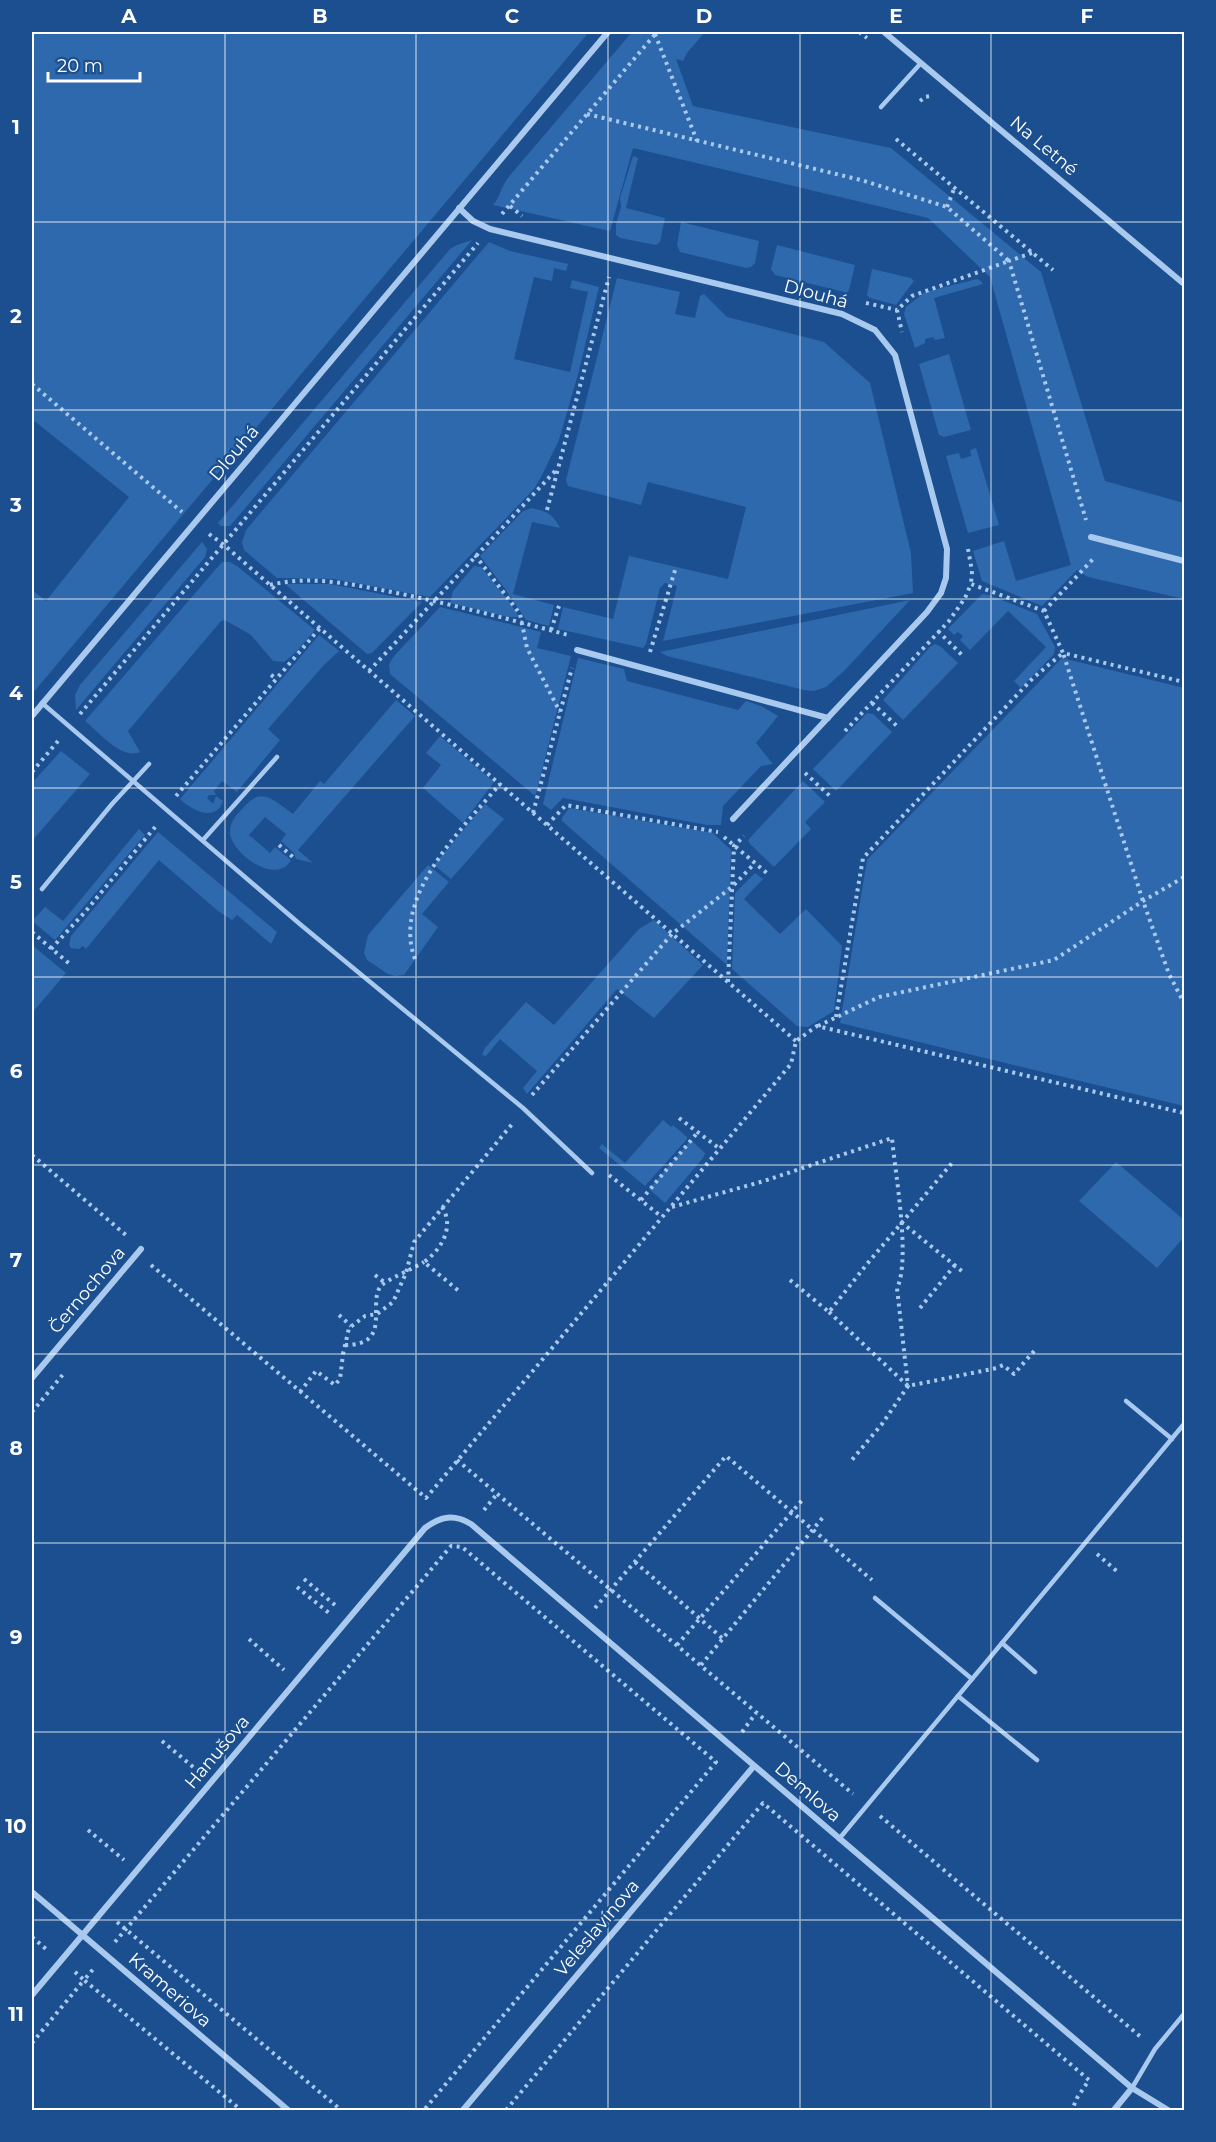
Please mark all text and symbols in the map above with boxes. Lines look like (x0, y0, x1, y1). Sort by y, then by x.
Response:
text: A (120, 4, 137, 28)
text: B (312, 4, 328, 28)
text: C (505, 4, 520, 28)
text: D (696, 4, 712, 28)
text: E (889, 4, 903, 28)
text: F (1081, 4, 1094, 28)
scale bar (48, 45, 140, 83)
text: 20 m (57, 55, 103, 77)
street label: Na Letné (1006, 111, 1082, 181)
text: 1 (12, 115, 20, 139)
street label: Dlouhá (781, 275, 851, 313)
text: 2 (10, 304, 22, 328)
street label: Dlouhá (204, 421, 264, 485)
text: 3 (9, 493, 22, 517)
text: 4 (9, 681, 23, 705)
text: 5 (10, 870, 22, 894)
text: 6 (10, 1059, 23, 1083)
street label: Černochova (44, 1242, 130, 1338)
text: 7 (10, 1248, 22, 1272)
text: 8 (9, 1436, 23, 1460)
text: 9 (10, 1625, 22, 1649)
street label: Hanušova (180, 1711, 254, 1793)
street label: Demlova (770, 1757, 846, 1827)
text: 10 (5, 1814, 27, 1838)
street label: Veleslavínova (550, 1875, 644, 1981)
street label: Krameriova (124, 1948, 216, 2032)
text: 11 (8, 2002, 24, 2026)

